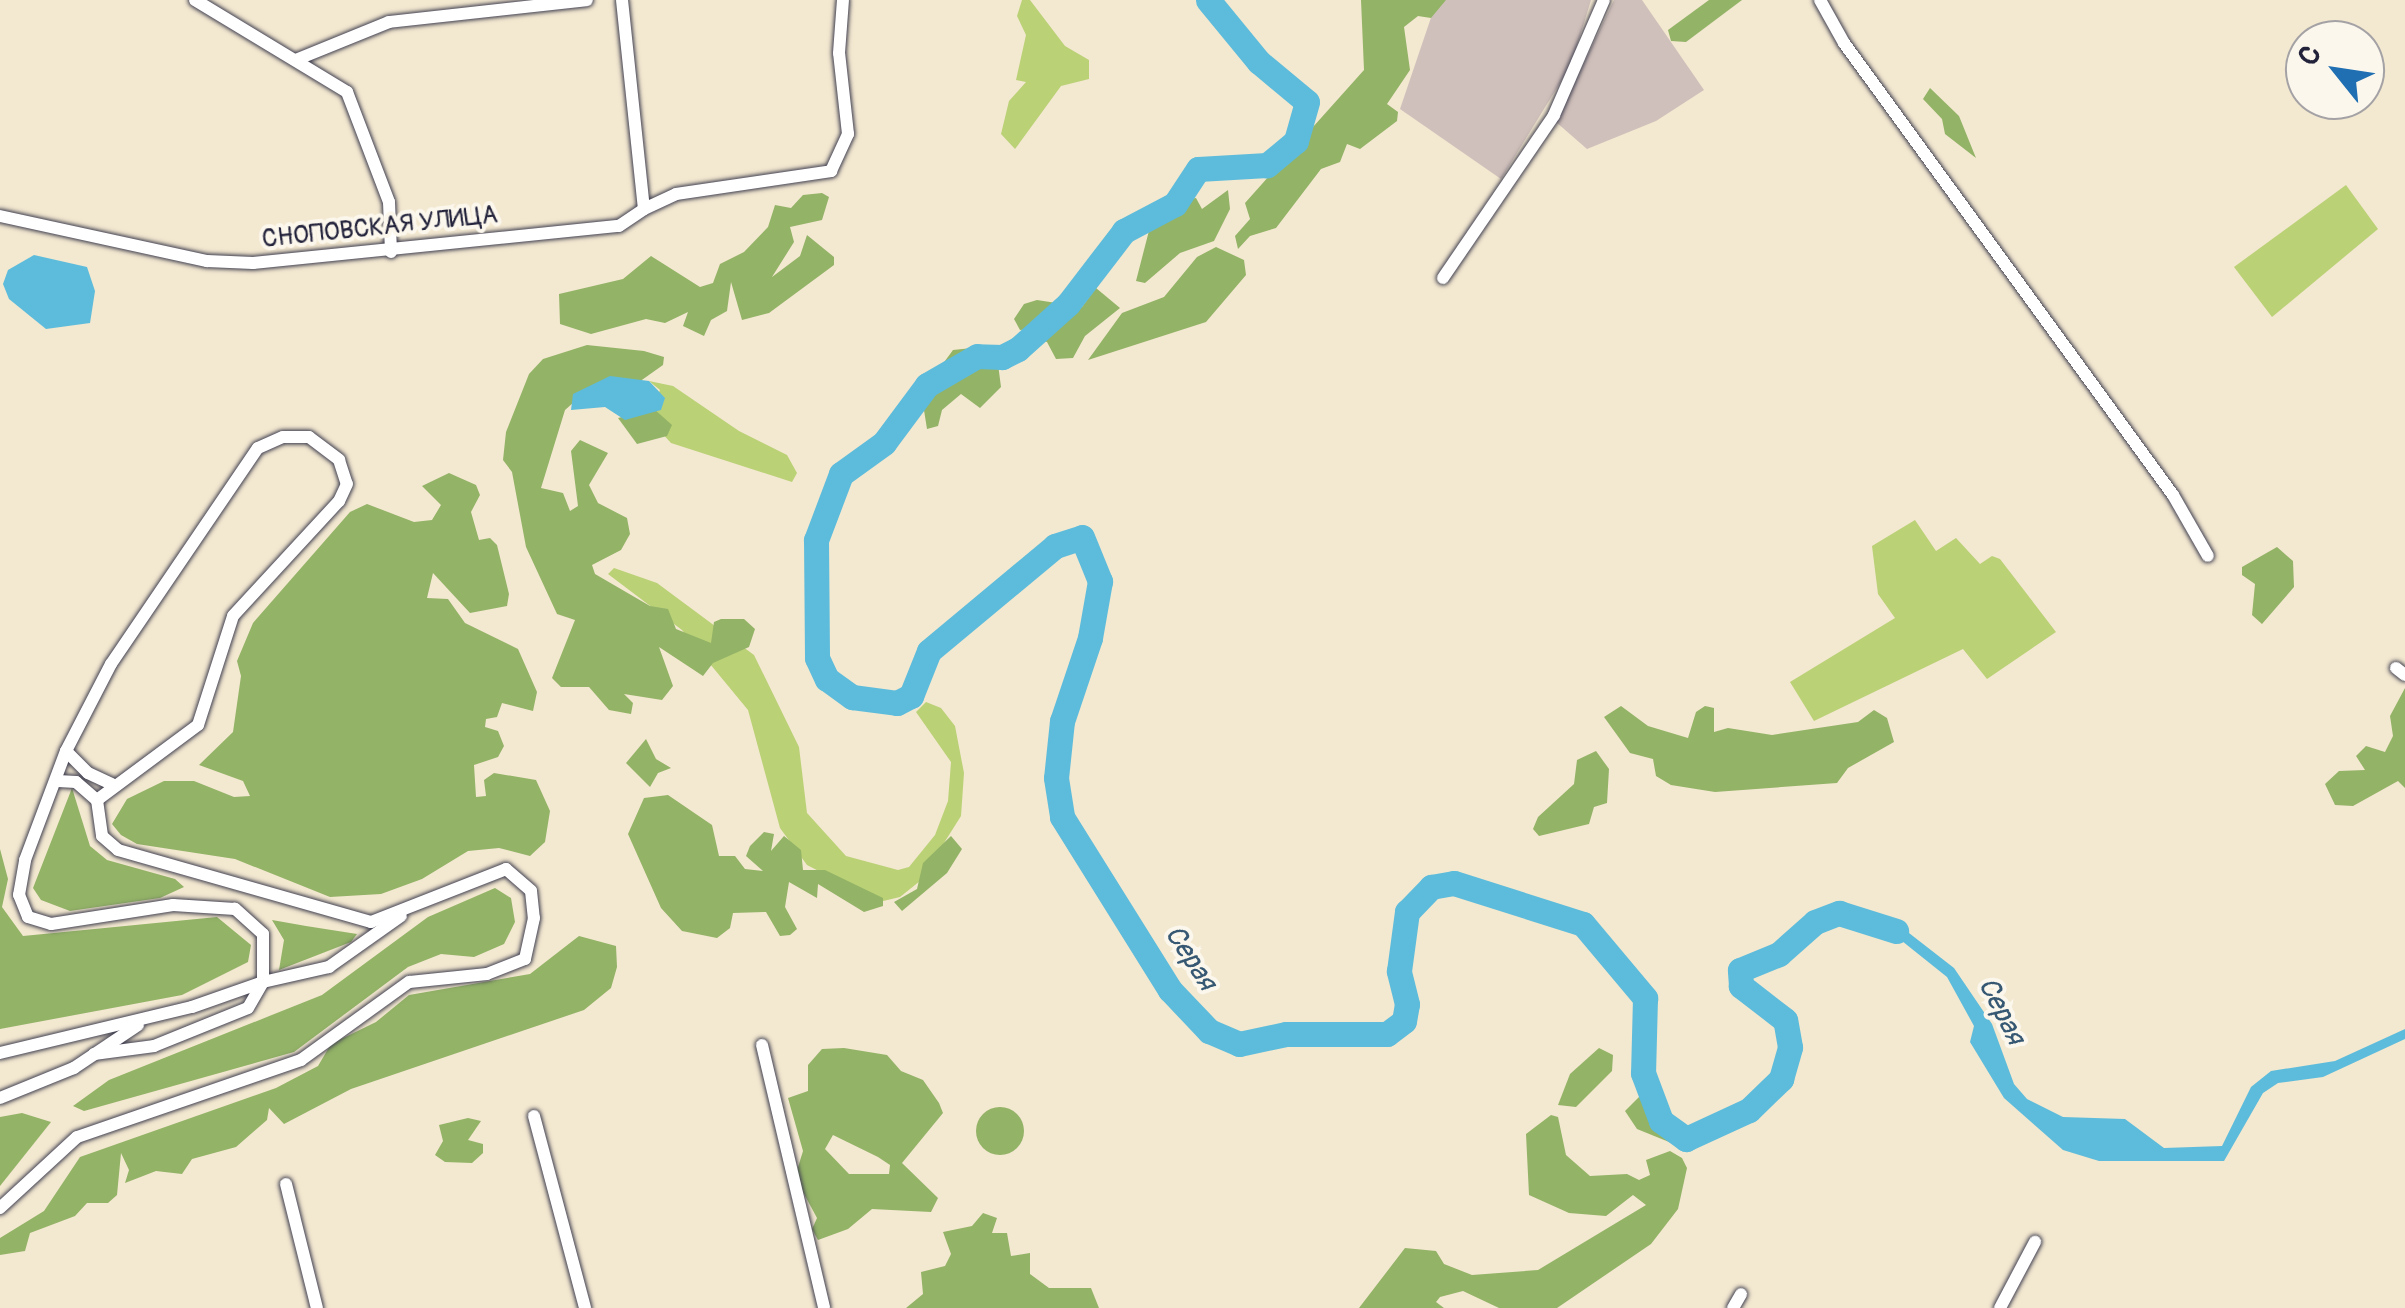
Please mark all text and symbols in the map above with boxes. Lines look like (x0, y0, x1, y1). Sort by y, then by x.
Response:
north arrow (2285, 20, 2385, 120)
text: С (2291, 40, 2330, 72)
street label: СНОПОВСКАЯ УЛИЦА (261, 201, 499, 255)
water label: Серая (1157, 919, 1223, 997)
water label: Серая (1970, 972, 2032, 1050)

